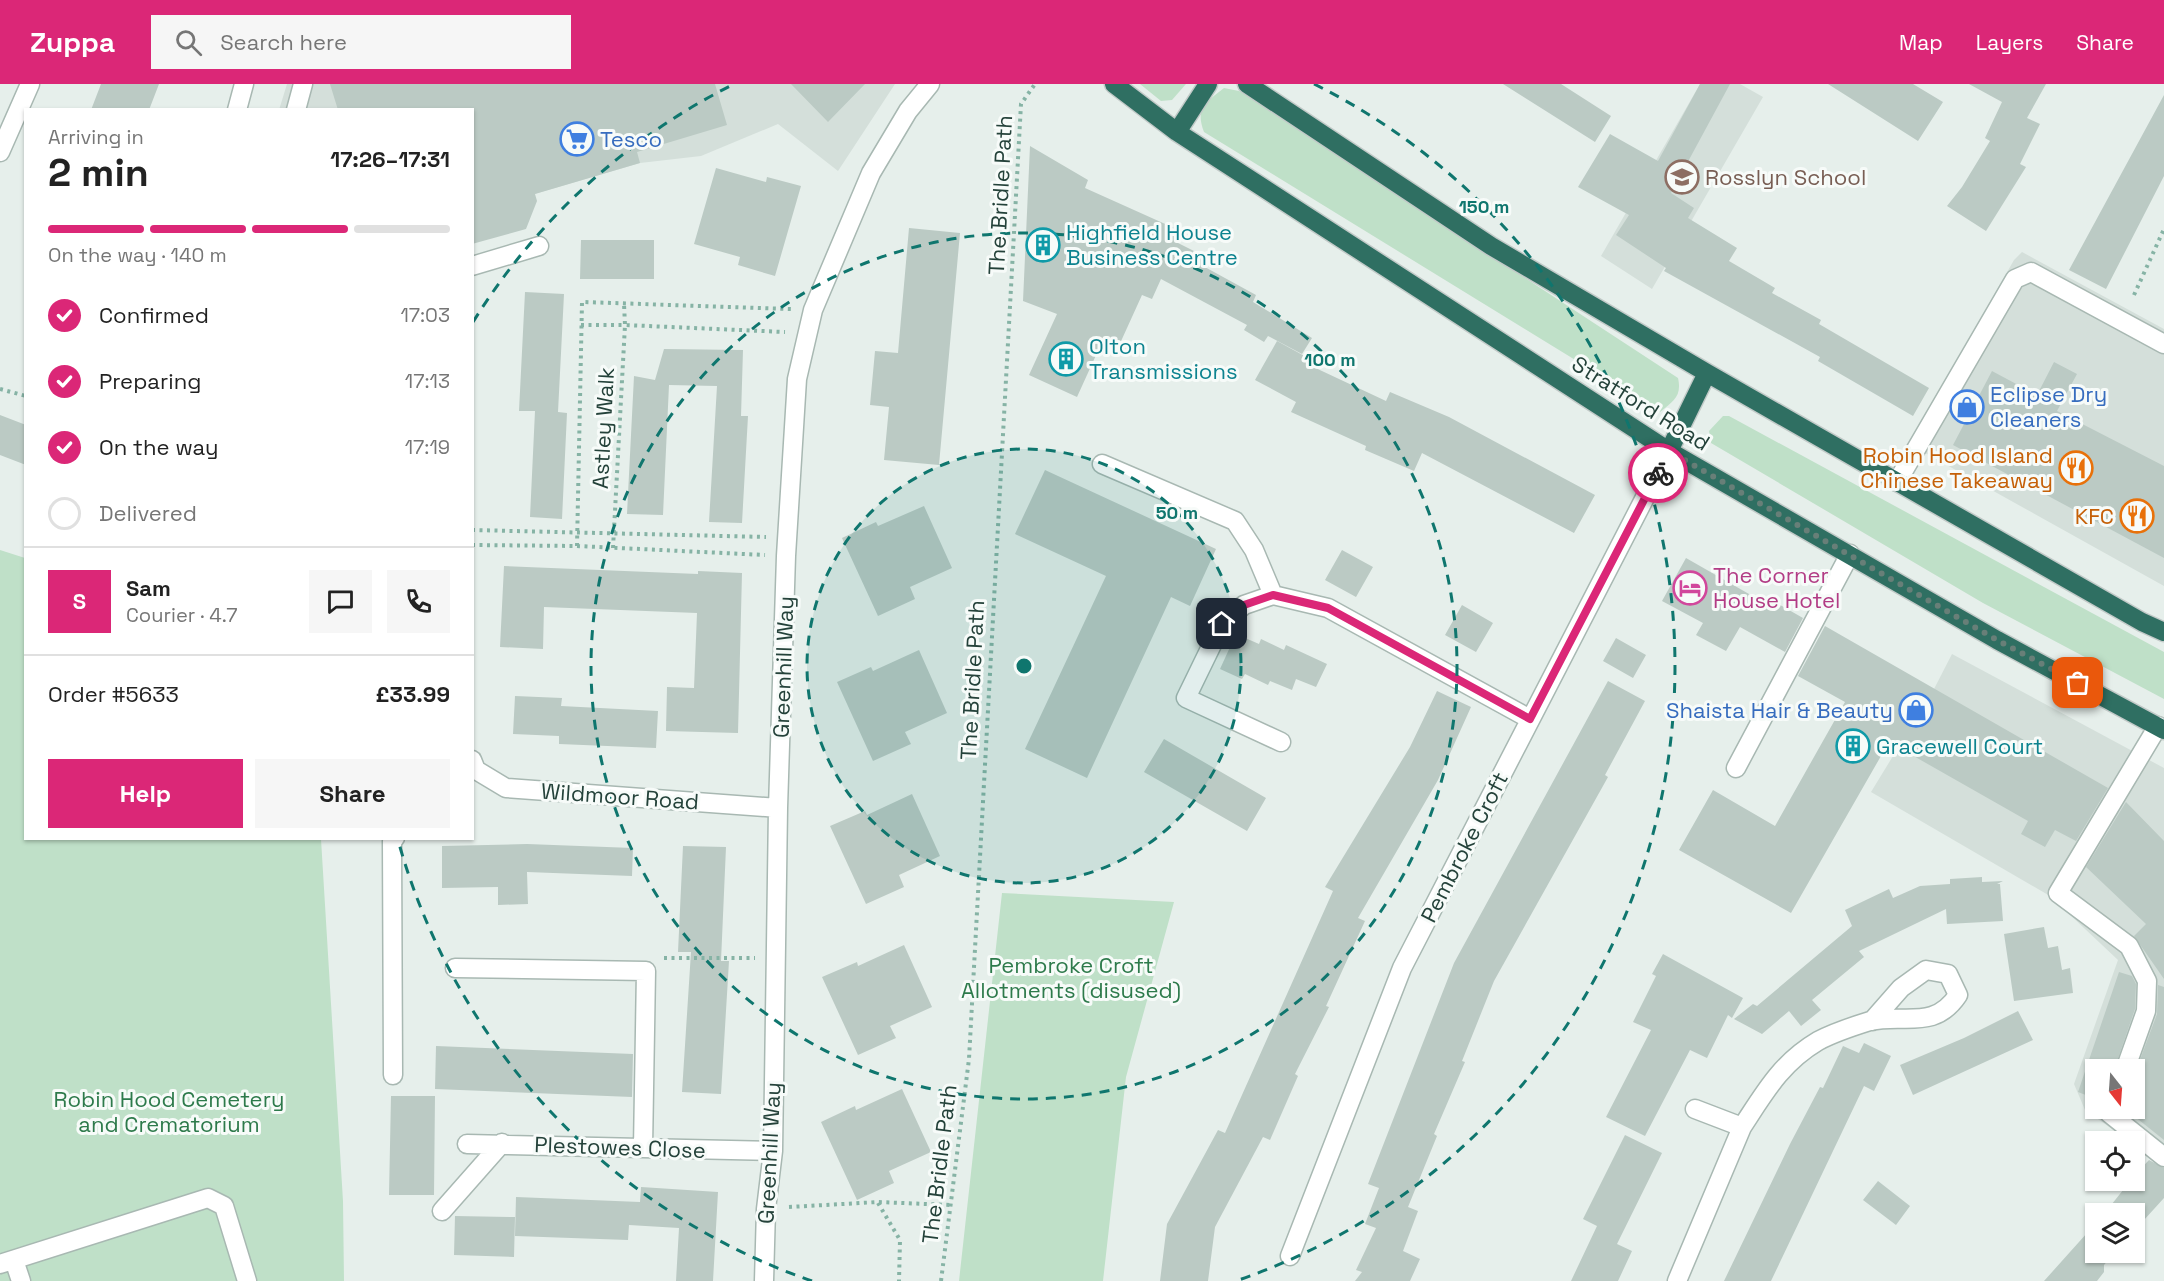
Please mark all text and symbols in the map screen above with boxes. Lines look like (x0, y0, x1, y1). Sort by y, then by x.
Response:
search box (151, 15, 571, 69)
text: Zuppa (30, 24, 115, 60)
icon: search (172, 26, 205, 59)
text: Search here (220, 28, 347, 56)
text: Map (1899, 29, 1943, 56)
text: Layers (1976, 29, 2043, 56)
text: Share (2076, 29, 2134, 56)
street label: The Bridle Path (982, 114, 1018, 276)
supermarket icon: Tesco (559, 121, 595, 157)
text: Arriving in (48, 124, 144, 150)
place label: Tesco (600, 125, 662, 153)
text: 17:26–17:31 (330, 145, 450, 173)
text: 2 min (48, 148, 149, 197)
school or university icon: Rosslyn School (1664, 159, 1700, 195)
place label: Rosslyn School (1705, 163, 1866, 191)
text: 150 m (1459, 195, 1509, 218)
place label: Highfield House Business Centre (1066, 218, 1238, 271)
building icon: Highfield House Business Centre (1025, 227, 1061, 263)
text: On the way · 140 m (48, 242, 227, 268)
icon: check (48, 299, 81, 332)
text: Confirmed (99, 301, 209, 329)
text: 17:03 (400, 302, 450, 328)
place label: Olton Transmissions (1089, 332, 1237, 385)
building icon: Olton Transmissions (1048, 341, 1084, 377)
text: 100 m (1304, 348, 1356, 371)
street label: Stratford Road (1567, 349, 1715, 457)
icon: check (48, 365, 81, 398)
street label: Astley Walk (586, 366, 620, 489)
text: Preparing (99, 367, 201, 395)
text: 17:13 (405, 368, 450, 394)
place label: Eclipse Dry Cleaners (1990, 380, 2107, 433)
shop icon: Eclipse Dry Cleaners (1949, 389, 1985, 425)
icon: check (48, 431, 81, 464)
text: On the way (99, 433, 218, 461)
text: 17:19 (405, 434, 450, 460)
place label: Robin Hood Island Chinese Takeaway (1860, 441, 2053, 494)
courier (1628, 443, 1688, 503)
restaurant icon: Robin Hood Island Chinese Takeaway (2058, 450, 2094, 486)
icon: bike (1642, 457, 1675, 490)
restaurant icon: KFC (2119, 498, 2155, 534)
text: Delivered (99, 499, 197, 527)
text: 50 m (1156, 501, 1198, 524)
place label: KFC (2075, 502, 2114, 530)
place label: The Corner House Hotel (1713, 561, 1841, 614)
button: chat (309, 570, 372, 633)
button: phone (387, 570, 450, 633)
hotel icon: The Corner House Hotel (1672, 570, 1708, 606)
text: Sam (126, 574, 171, 602)
text: S (73, 587, 86, 615)
street label: Greenhill Way (767, 596, 799, 738)
pin (1196, 598, 1247, 649)
street label: The Bridle Path (954, 599, 990, 761)
text: Courier · 4.7 (126, 602, 237, 628)
icon: home (1205, 607, 1238, 640)
centre of rings (1014, 656, 1034, 676)
pin (2052, 657, 2103, 708)
icon: bag (2061, 666, 2094, 699)
text: Order #5633 (48, 680, 179, 708)
text: £33.99 (376, 680, 450, 708)
shop icon: Shaista Hair & Beauty (1898, 692, 1934, 728)
place label: Shaista Hair & Beauty (1666, 696, 1893, 724)
building icon: Gracewell Court (1835, 728, 1871, 764)
place label: Gracewell Court (1876, 732, 2043, 760)
button: Help (48, 759, 243, 828)
button: Share (255, 759, 450, 828)
street label: Pembroke Croft (1414, 767, 1514, 927)
street label: Wildmoor Road (540, 777, 700, 815)
park label: Pembroke Croft Allotments (disused) (961, 951, 1181, 1004)
north arrow (2085, 1059, 2145, 1119)
map controls (2085, 1059, 2145, 1263)
street label: Greenhill Way (751, 1081, 787, 1225)
street label: The Bridle Path (915, 1083, 963, 1245)
park label: Robin Hood Cemetery and Crematorium (54, 1085, 284, 1138)
street label: Plestowes Close (534, 1130, 706, 1164)
button: locate (2085, 1131, 2145, 1191)
button: layers (2085, 1203, 2145, 1263)

